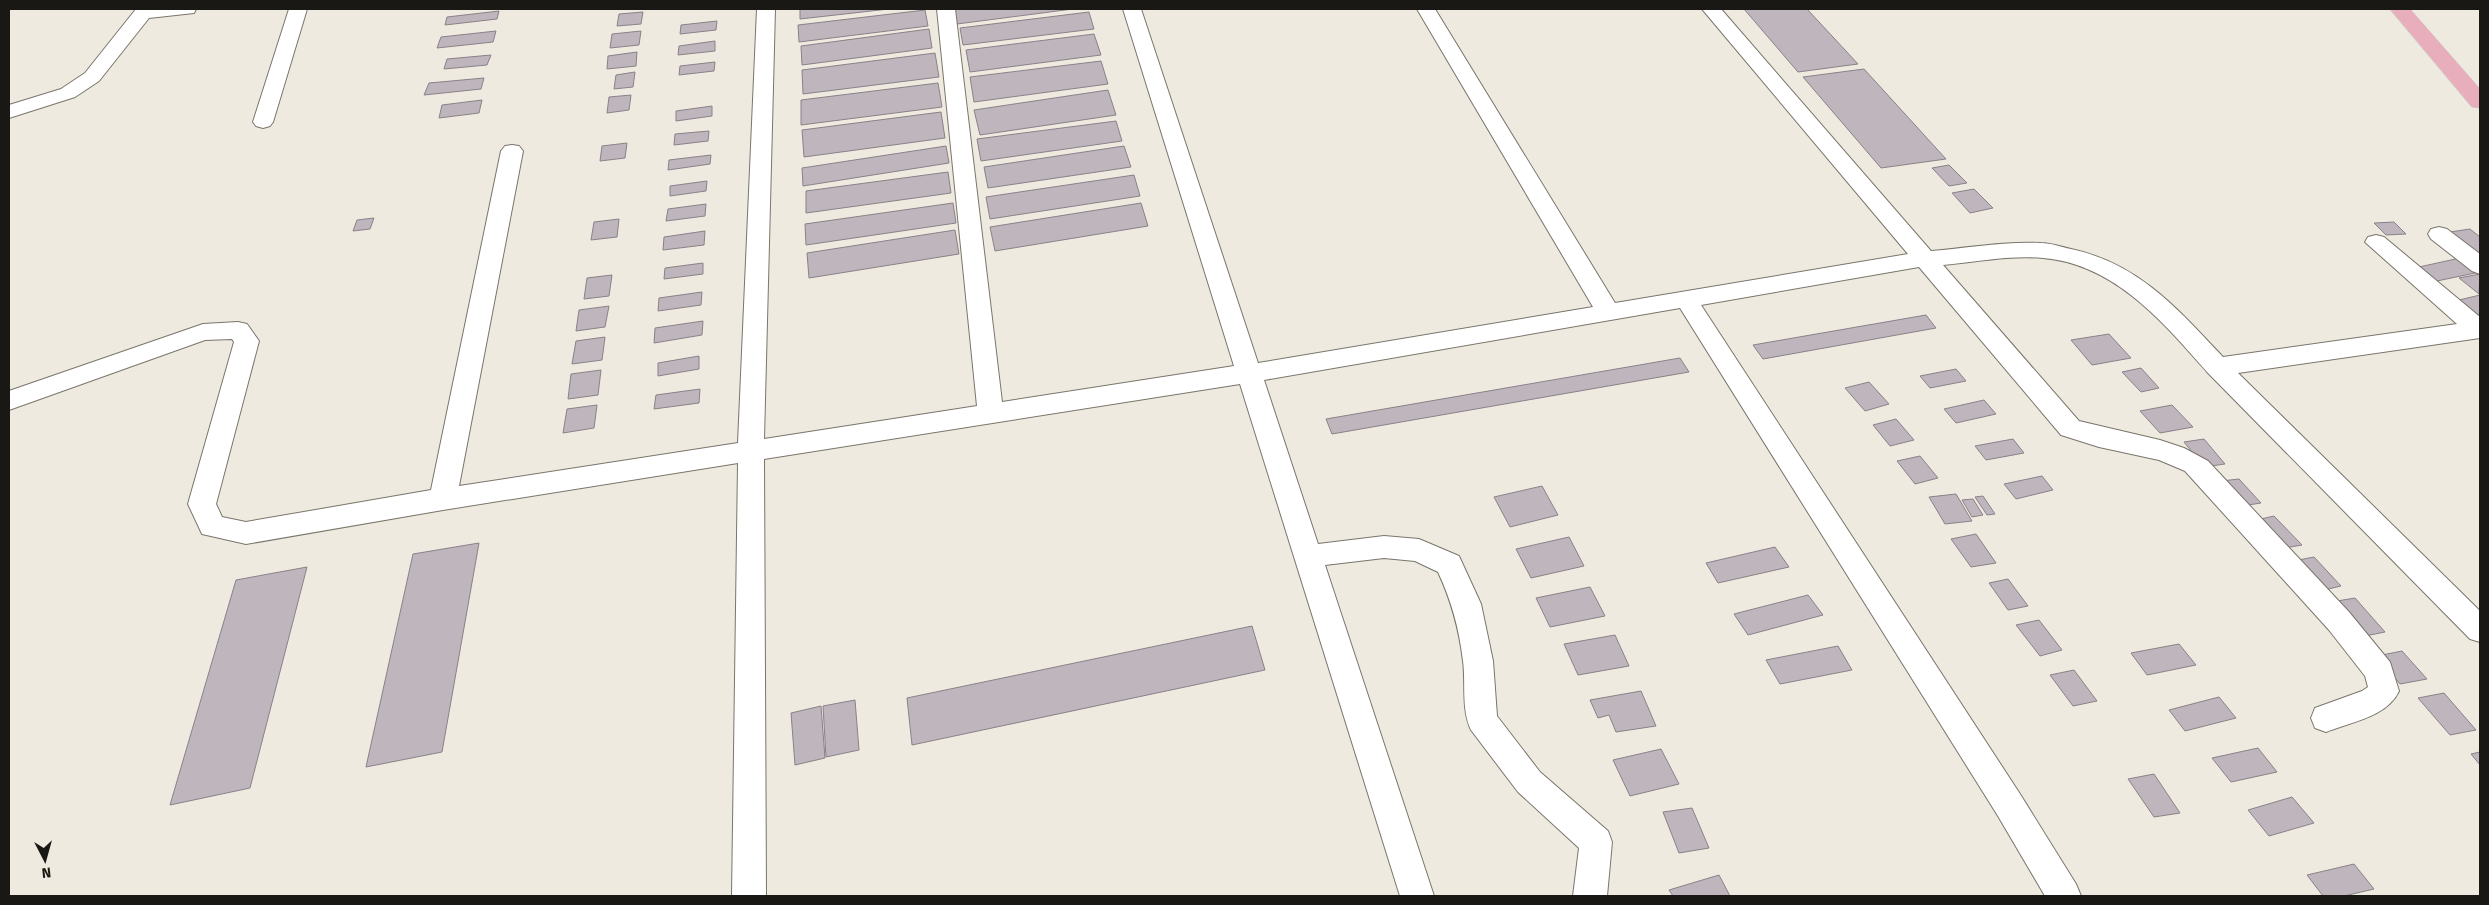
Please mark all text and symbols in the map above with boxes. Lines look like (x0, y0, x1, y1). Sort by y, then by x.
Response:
north arrow (20, 835, 70, 885)
text: N (41, 863, 52, 881)

